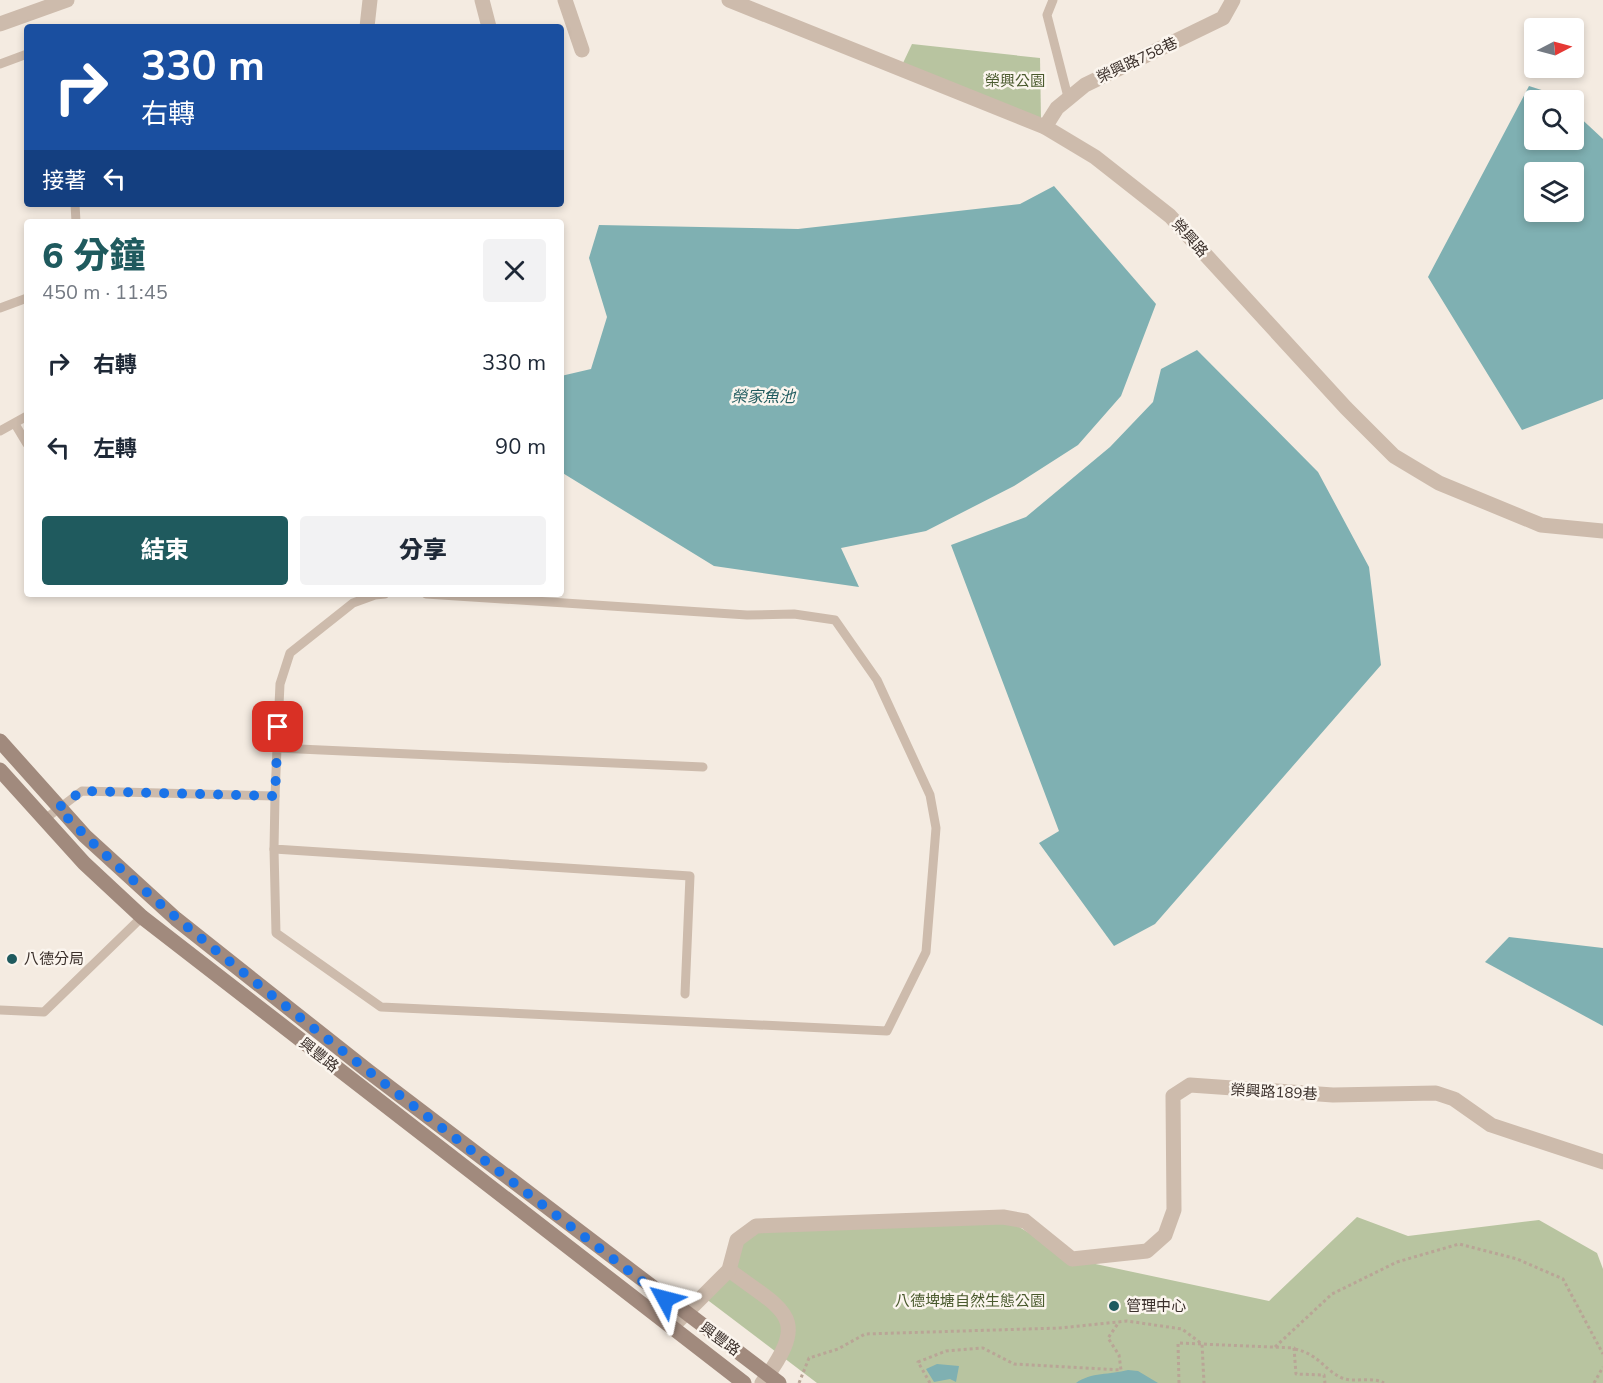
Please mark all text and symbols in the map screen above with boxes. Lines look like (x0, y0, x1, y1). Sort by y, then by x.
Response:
north arrow (1524, 18, 1584, 78)
map controls (1524, 18, 1584, 222)
street label: 榮興路758巷 (1093, 33, 1181, 87)
text: 330 m (141, 38, 265, 95)
icon: right (42, 48, 120, 126)
park label: 榮興公園 (985, 71, 1045, 91)
button: search (1524, 90, 1584, 150)
text: 右轉 (141, 96, 195, 133)
icon: left (98, 162, 131, 195)
button: layers (1524, 162, 1584, 222)
text: 接著 (42, 166, 86, 196)
street label: 榮興路 (1168, 215, 1212, 261)
text: 6 分鐘 (42, 232, 146, 281)
button: close (483, 239, 546, 302)
text: 450 m · 11:45 (42, 279, 168, 306)
icon: right (42, 347, 75, 380)
text: 330 m (482, 348, 546, 378)
text: 右轉 (93, 350, 137, 380)
water label: 榮家魚池 (731, 386, 797, 408)
icon: left (42, 431, 75, 464)
text: 90 m (495, 432, 546, 462)
text: 左轉 (93, 434, 137, 464)
button: 結束 (42, 516, 288, 585)
button: 分享 (300, 516, 546, 585)
pin (252, 701, 303, 752)
icon: arrive (261, 710, 294, 743)
place label: 八德分局 (24, 949, 84, 969)
marker: 八德分局 (5, 952, 19, 966)
street label: 興豐路 (295, 1033, 343, 1077)
street label: 榮興路189巷 (1230, 1080, 1318, 1104)
position arrow (633, 1267, 697, 1331)
park label: 八德埤塘自然生態公園 (895, 1291, 1045, 1311)
place label: 管理中心 (1126, 1296, 1186, 1316)
marker: 管理中心 (1107, 1299, 1121, 1313)
street label: 興豐路 (696, 1318, 744, 1360)

